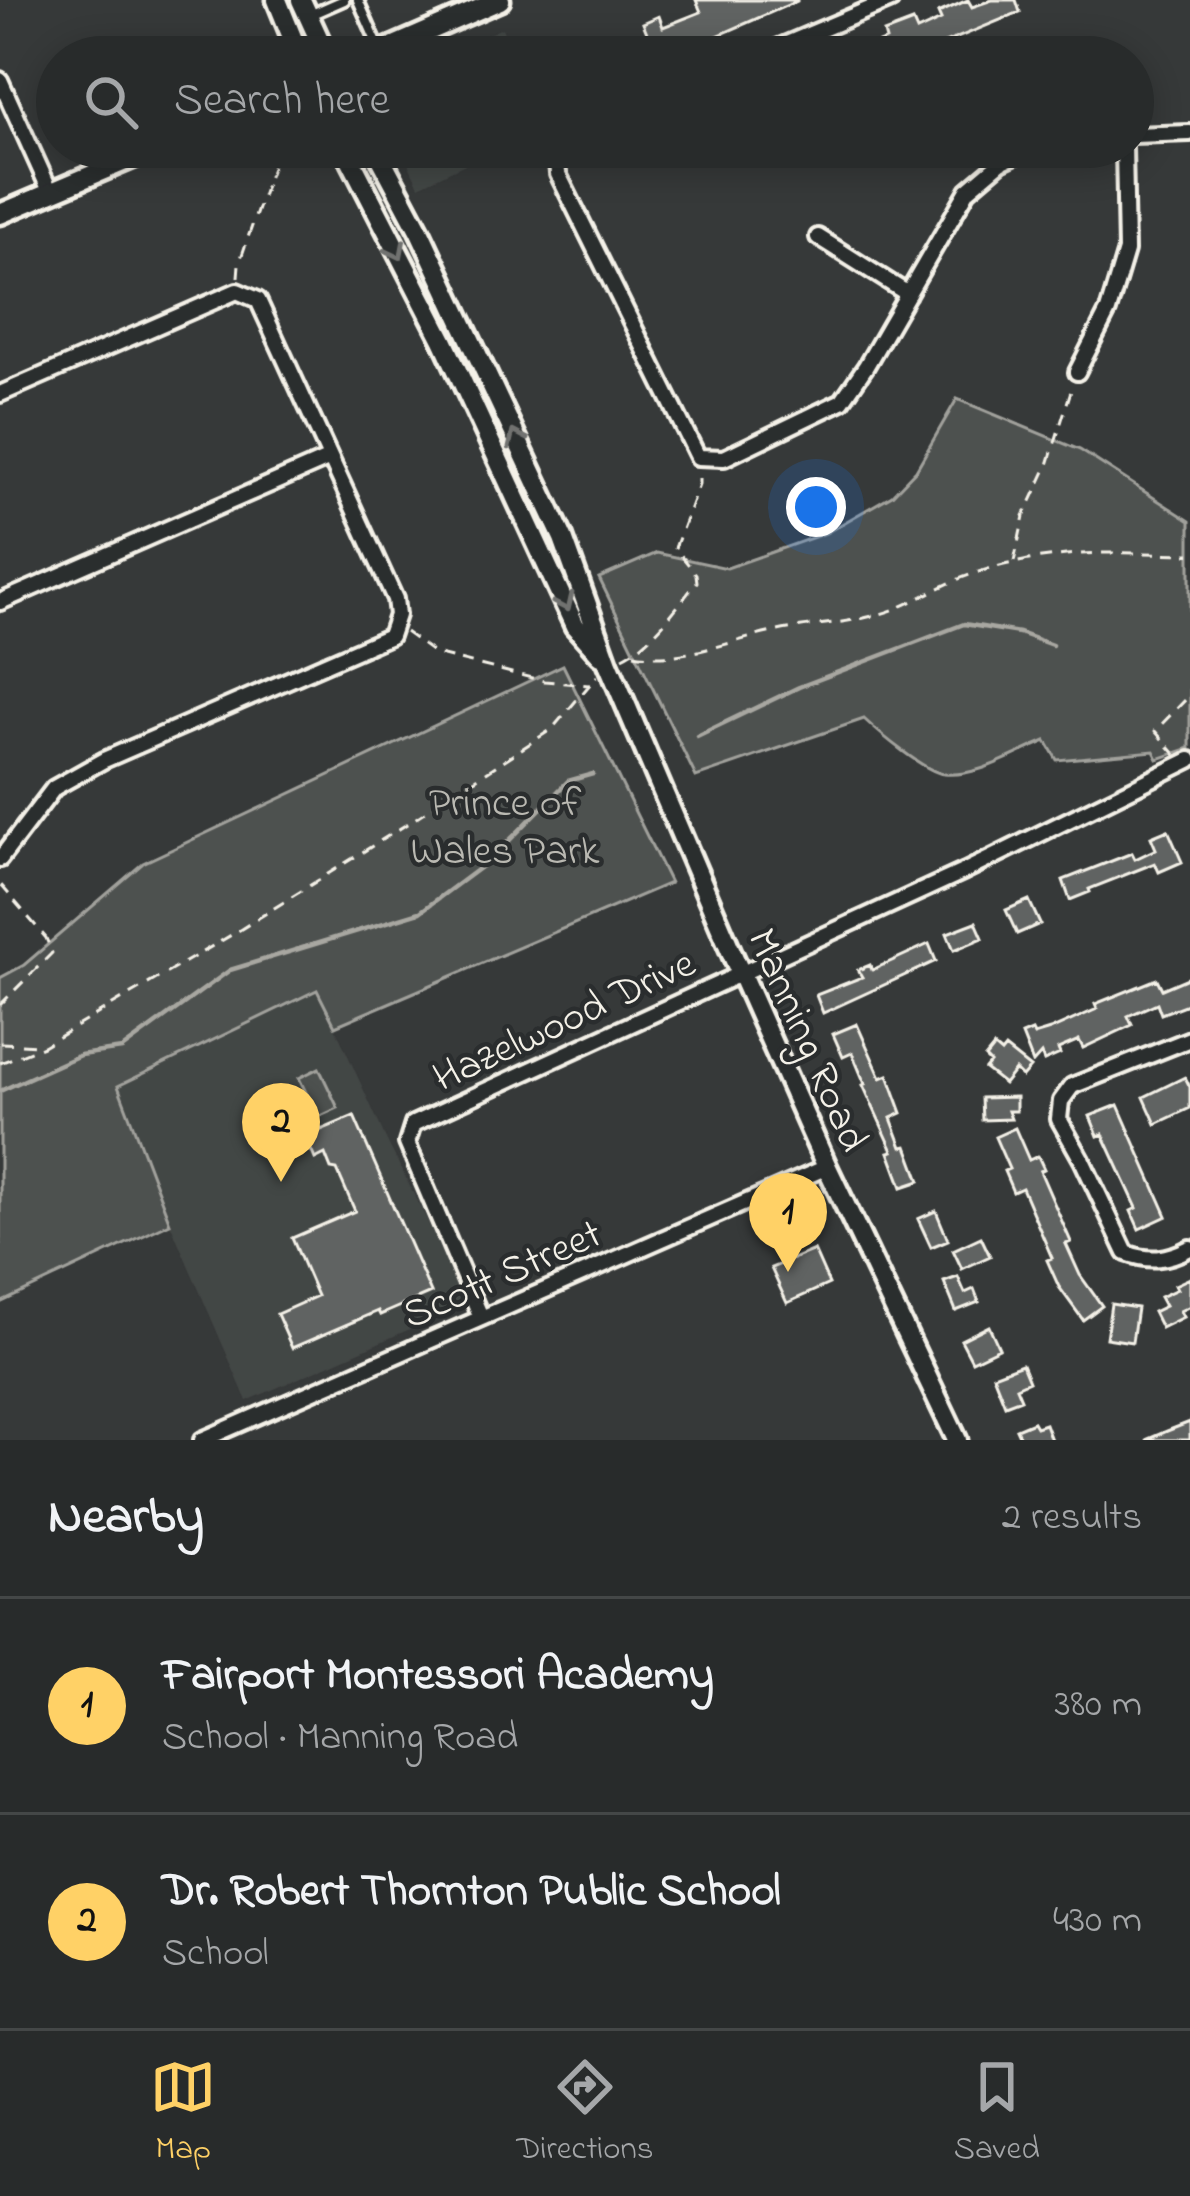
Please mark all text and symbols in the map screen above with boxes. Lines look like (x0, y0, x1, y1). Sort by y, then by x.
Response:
search box (36, 36, 1154, 168)
icon: search (78, 69, 144, 135)
text: Search here (174, 69, 390, 135)
one-way arrow (383, 238, 406, 260)
one-way arrow (507, 429, 530, 450)
your location (786, 477, 846, 537)
one-way arrow (551, 591, 574, 612)
park label: Prince of Wales Park (411, 774, 600, 883)
street label: Manning Road (730, 919, 882, 1162)
street label: Hazelwood Drive (424, 935, 706, 1110)
pin: 2 (242, 1083, 320, 1182)
pin: 1 (749, 1173, 827, 1272)
street label: Scott Street (394, 1205, 612, 1347)
text: Nearby (48, 1481, 204, 1556)
text: 2 results (1002, 1490, 1142, 1547)
text: Fairport Montessori Academy (162, 1644, 714, 1710)
text: 1 (81, 1677, 93, 1734)
text: 380 m (1054, 1677, 1142, 1734)
text: School · Manning Road (162, 1710, 518, 1767)
text: Dr. Robert Thornton Public School (162, 1860, 781, 1926)
text: 2 (77, 1893, 97, 1950)
text: 430 m (1053, 1893, 1142, 1950)
text: School (162, 1926, 269, 1983)
tab: Map (150, 2054, 216, 2174)
tab: Directions (516, 2054, 653, 2174)
tab: Saved (954, 2054, 1040, 2174)

